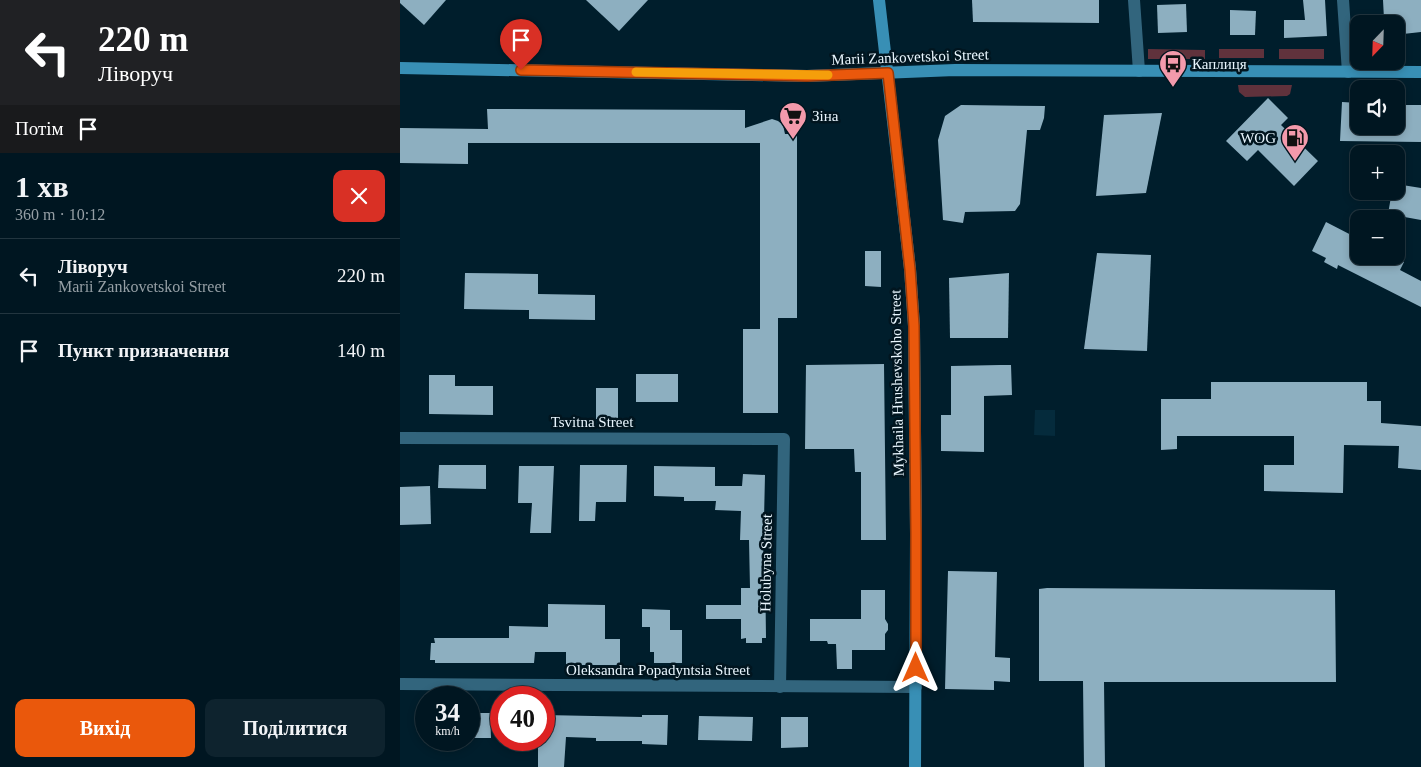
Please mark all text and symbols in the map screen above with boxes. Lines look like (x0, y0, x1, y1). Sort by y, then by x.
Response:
north arrow (1350, 15, 1405, 70)
map controls (1350, 15, 1405, 265)
pin (500, 19, 542, 70)
icon: left (15, 20, 80, 85)
text: 220 m (98, 20, 188, 59)
icon: arrive (507, 26, 535, 54)
street label: Marii Zankovetskoi Street (831, 46, 990, 68)
bus stop icon: Каплиця (1158, 49, 1188, 88)
place label: Каплиця (1192, 56, 1247, 72)
text: Ліворуч (98, 61, 173, 86)
button: sound (1350, 80, 1405, 135)
supermarket icon: Зіна (778, 101, 808, 140)
place label: Зіна (812, 108, 839, 124)
icon: arrive (74, 115, 102, 143)
text: Потім (15, 118, 64, 139)
fuel station icon: WOG (1280, 123, 1310, 162)
place label: WOG (1240, 130, 1276, 146)
button: + (1350, 145, 1405, 200)
text: 1 хв (15, 170, 69, 203)
button: close (333, 170, 385, 222)
text: 360 m · 10:12 (15, 206, 105, 223)
button: − (1350, 210, 1405, 265)
text: Ліворуч (58, 256, 128, 277)
icon: left (15, 262, 43, 290)
text: 220 m (337, 265, 385, 286)
text: Marii Zankovetskoi Street (58, 278, 226, 295)
street label: Mykhaila Hrushevskoho Street (887, 289, 907, 476)
icon: arrive (15, 337, 43, 365)
text: Пункт призначення (58, 340, 229, 361)
text: 140 m (337, 340, 385, 361)
street label: Tsvitna Street (551, 414, 634, 430)
street label: Holubyna Street (757, 513, 775, 612)
position arrow (889, 641, 941, 693)
street label: Oleksandra Popadyntsia Street (566, 662, 751, 678)
speed limit sign: 40 (490, 686, 555, 751)
button: Вихід (15, 699, 195, 757)
button: Поділитися (205, 699, 385, 757)
text: 34 (435, 699, 460, 726)
text: km/h (435, 724, 460, 738)

